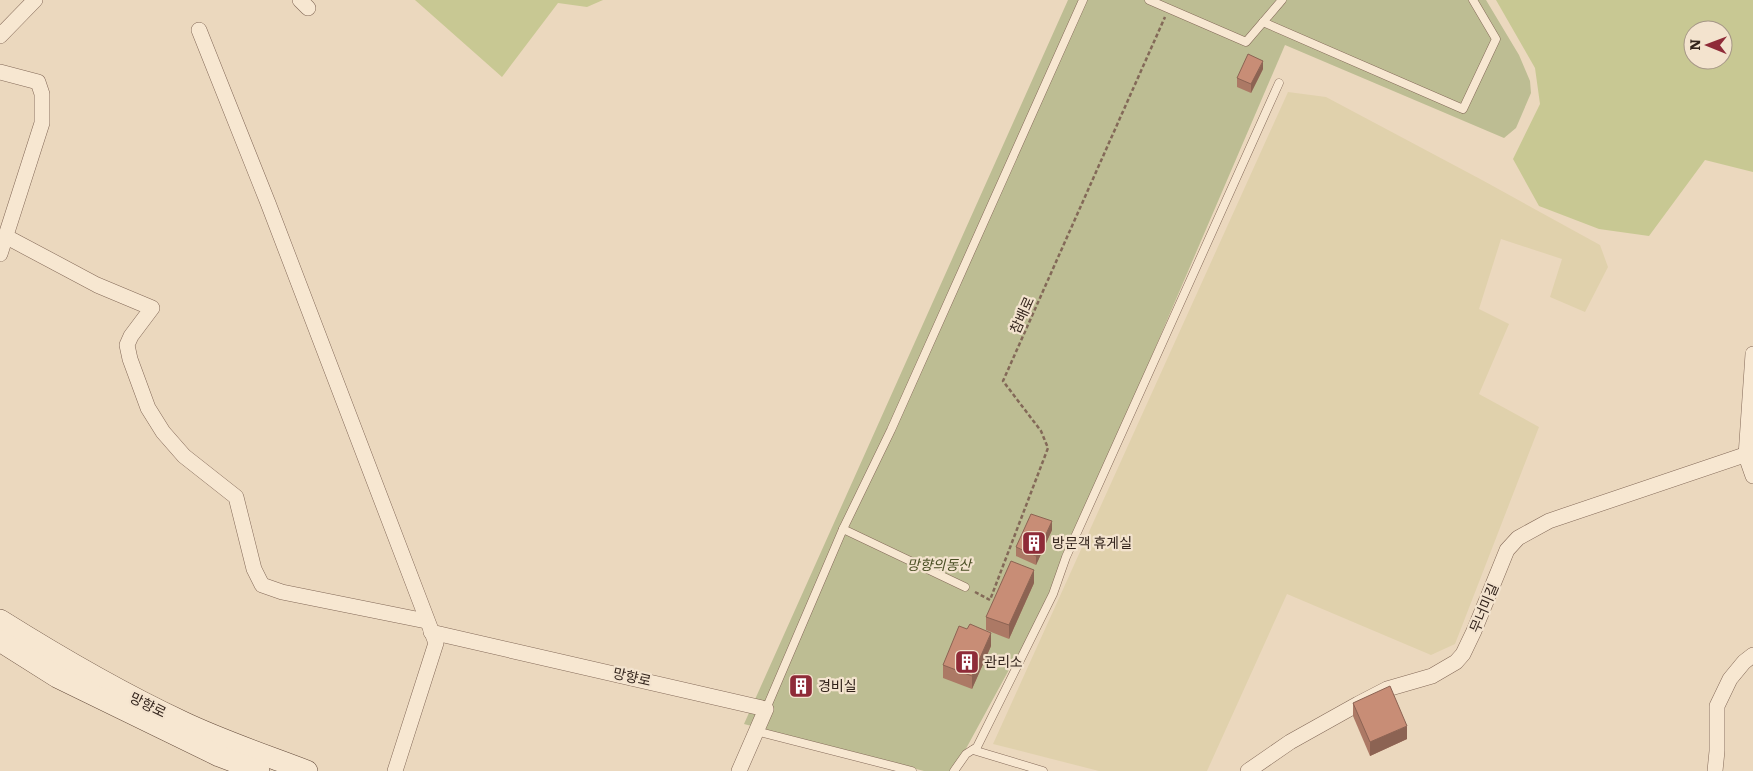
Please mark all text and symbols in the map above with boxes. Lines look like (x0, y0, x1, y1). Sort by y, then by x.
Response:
north arrow (1683, 20, 1733, 70)
text: N (1684, 38, 1704, 51)
street label: 참배로 (1004, 293, 1038, 336)
building icon: 방문객 휴게실 (1021, 530, 1047, 556)
place label: 방문객 휴게실 (1052, 532, 1132, 552)
park label: 망향의동산 (907, 554, 973, 574)
street label: 무너미길 (1464, 580, 1502, 635)
building icon: 관리소 (954, 649, 980, 675)
place label: 관리소 (984, 651, 1023, 671)
street label: 망향로 (611, 662, 653, 690)
building icon: 경비실 (788, 673, 814, 699)
place label: 경비실 (818, 675, 857, 695)
street label: 망향로 (127, 687, 170, 722)

